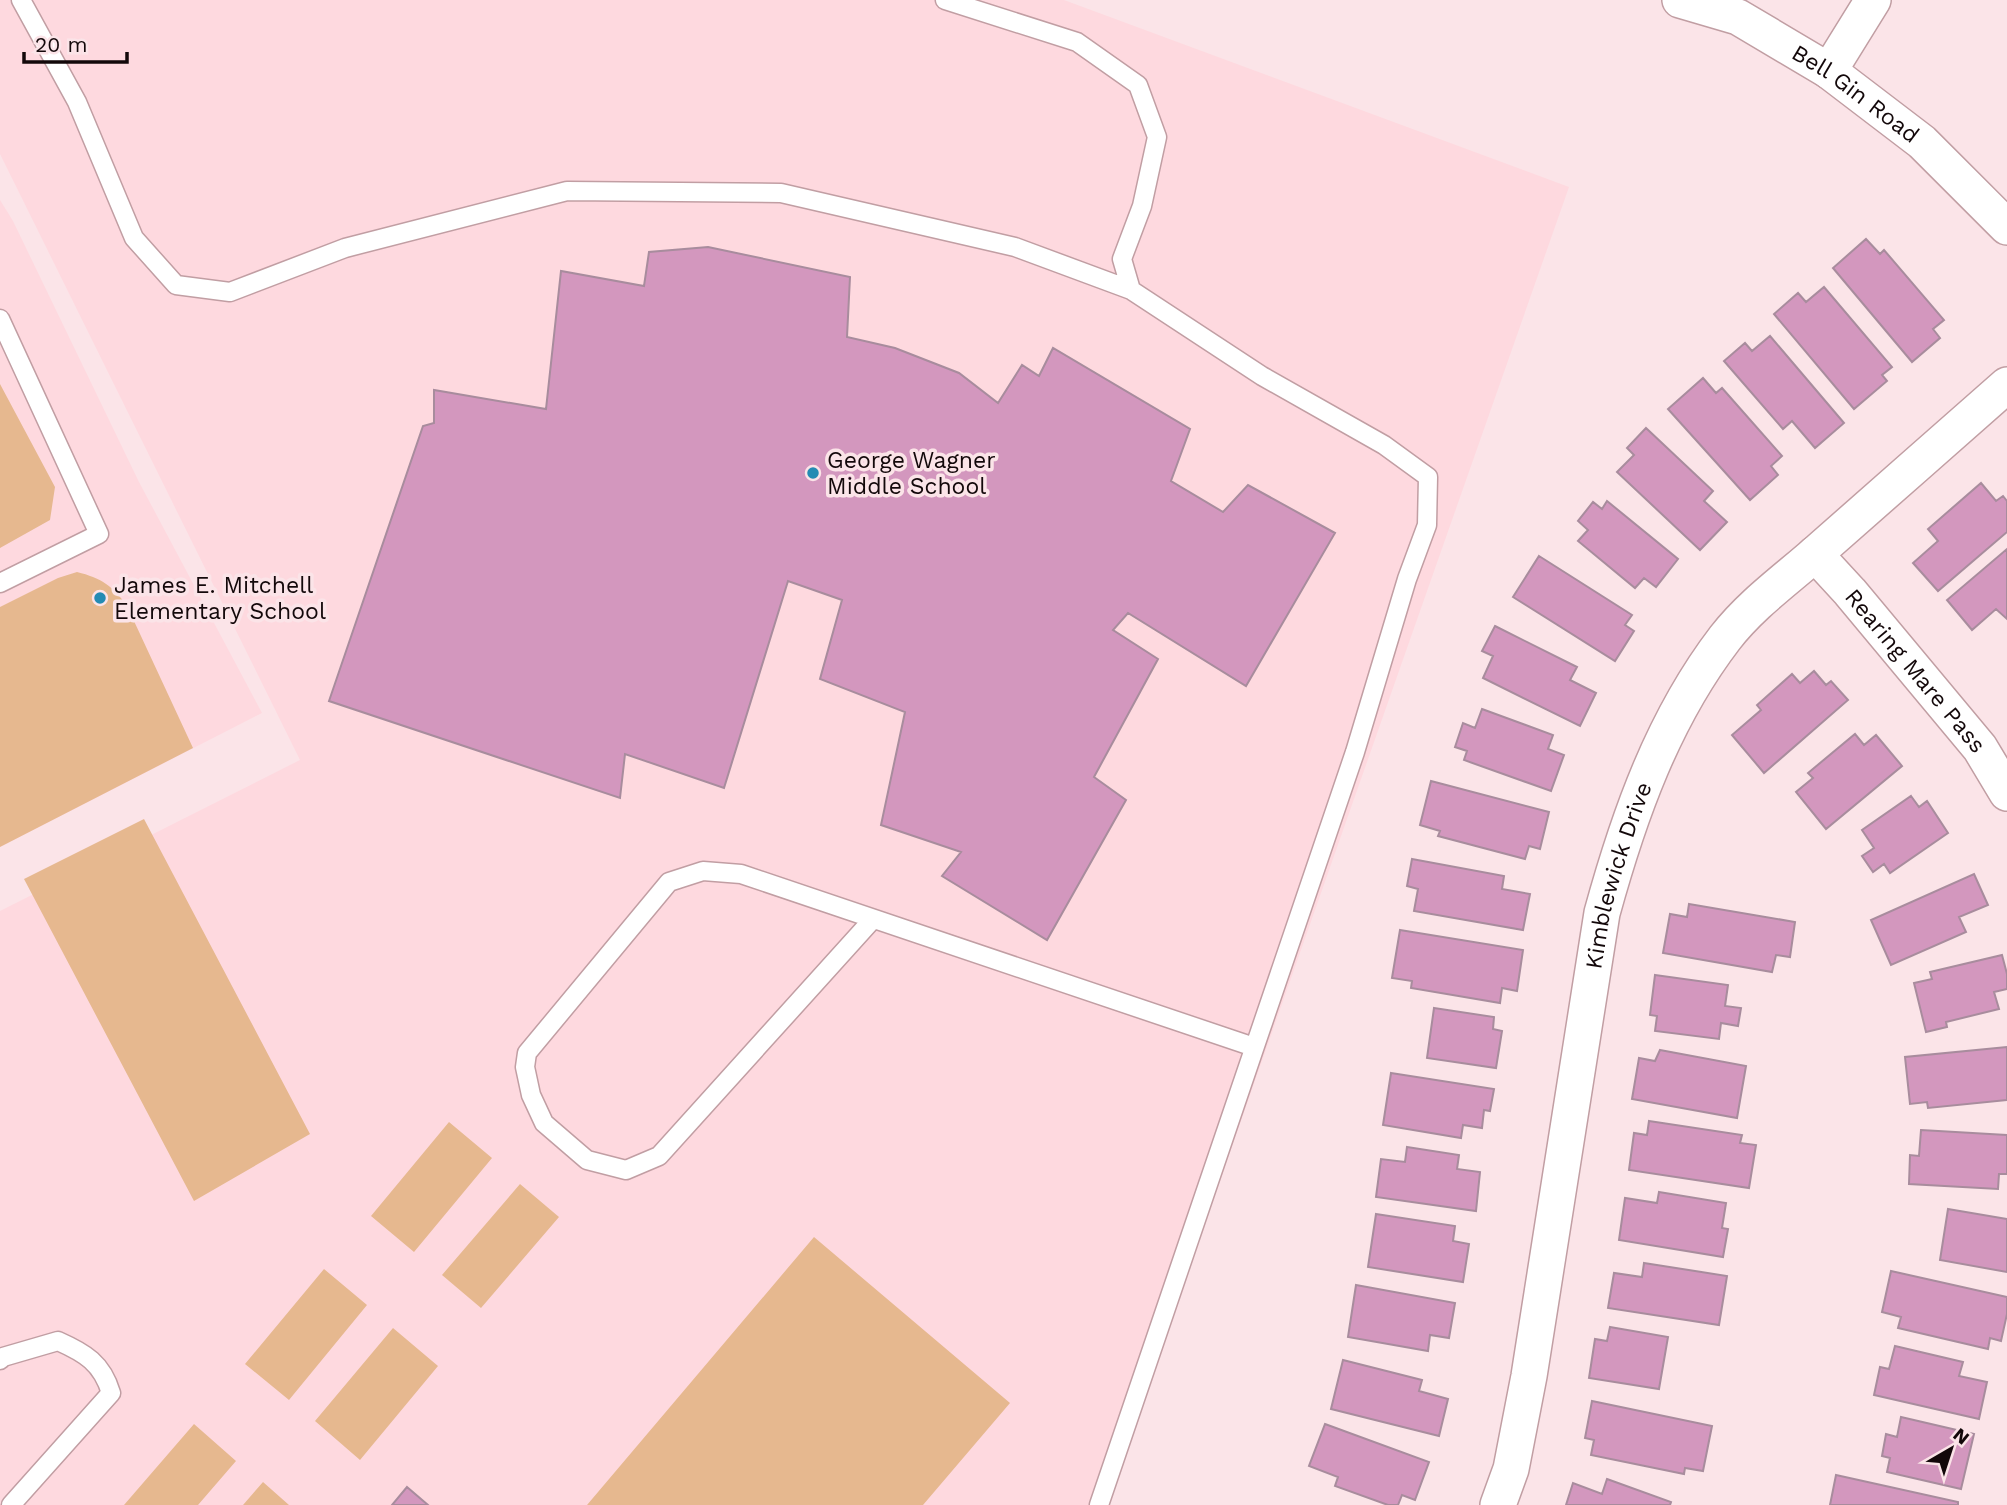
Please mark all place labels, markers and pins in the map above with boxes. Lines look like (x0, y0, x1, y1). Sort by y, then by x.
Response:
place label: George Wagner Middle School (827, 447, 996, 500)
marker: George Wagner Middle School (805, 465, 821, 481)
place label: James E. Mitchell Elementary School (114, 572, 326, 625)
marker: James E. Mitchell Elementary School (92, 590, 108, 606)

